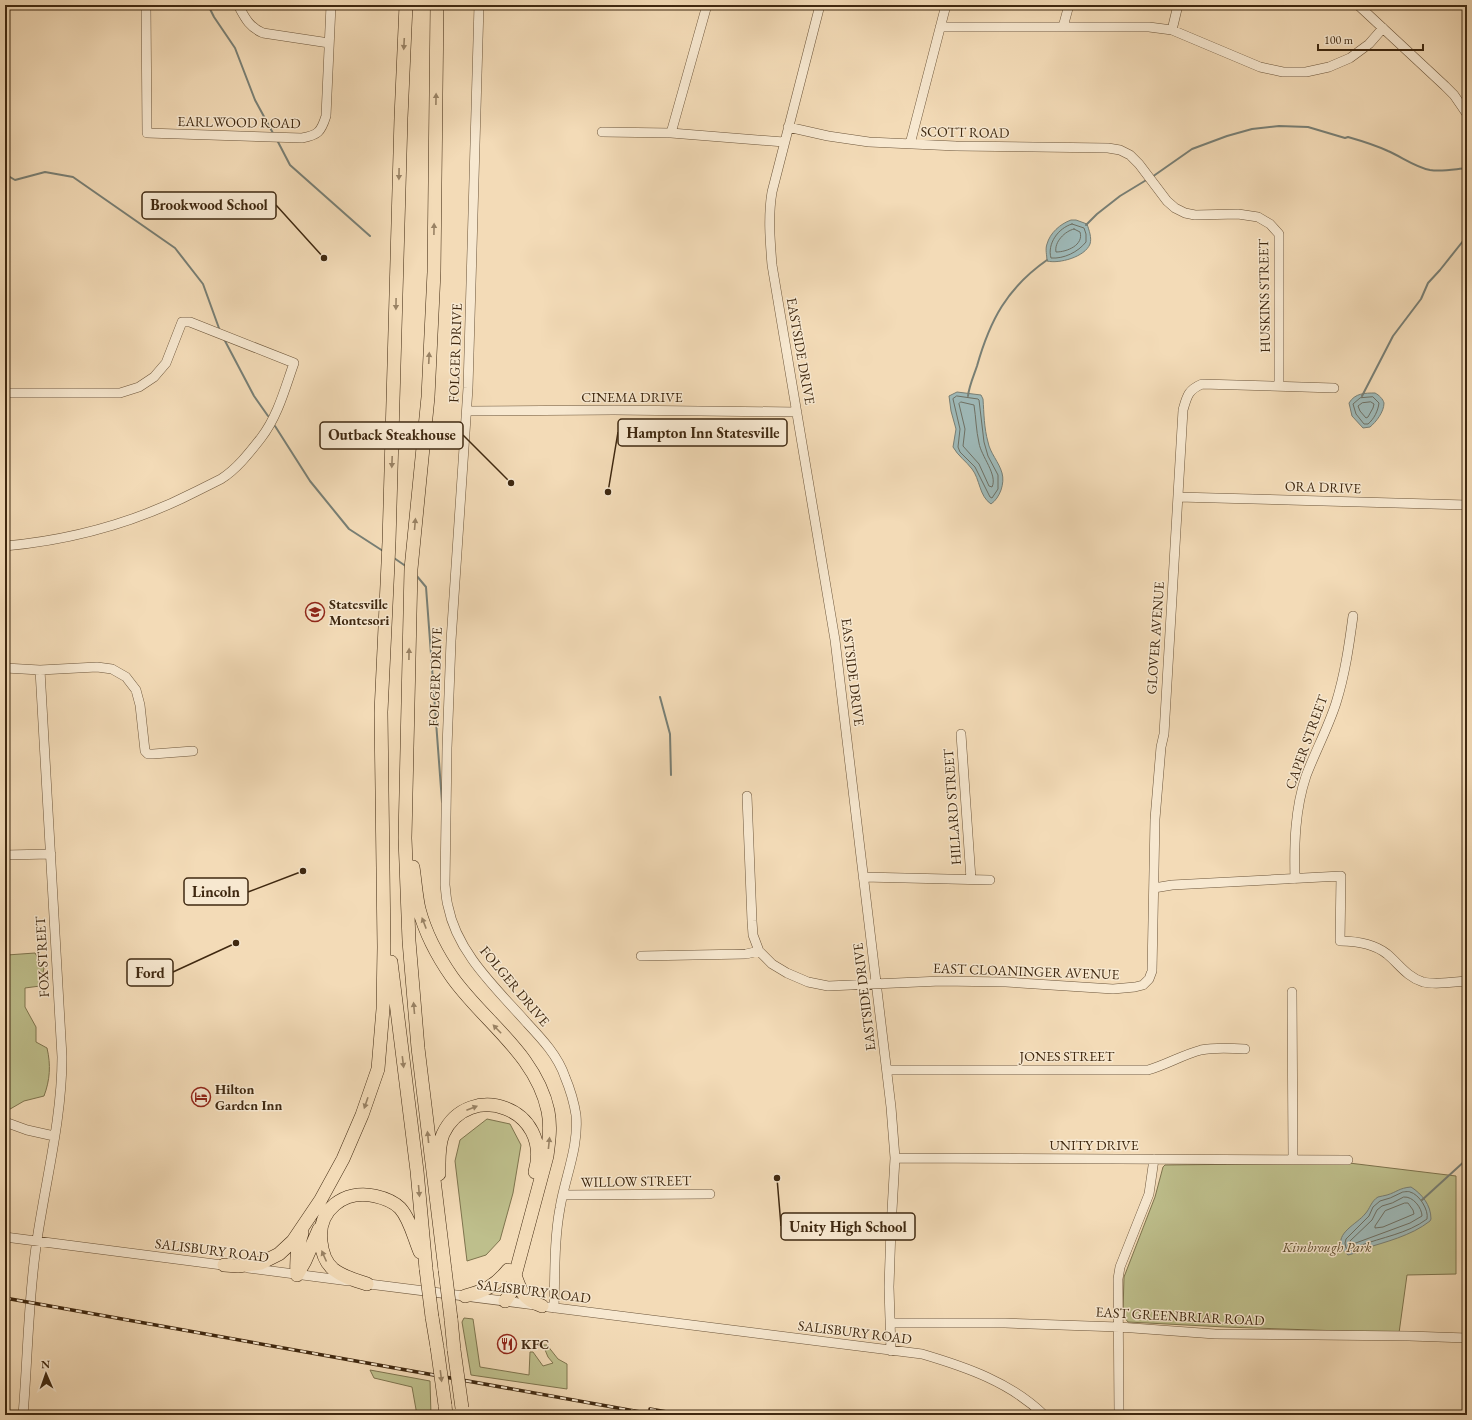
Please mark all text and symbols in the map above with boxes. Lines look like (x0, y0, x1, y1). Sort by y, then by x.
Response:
scale bar (1318, 26, 1423, 52)
text: 100 m (1324, 32, 1354, 48)
one-way arrow (401, 38, 408, 50)
one-way arrow (433, 92, 439, 105)
street label: EARLWOOD ROAD (177, 112, 301, 132)
street label: SCOTT ROAD (920, 122, 1010, 142)
one-way arrow (396, 168, 403, 180)
callout: Brookwood School (142, 192, 276, 219)
text: Brookwood School (150, 195, 269, 214)
one-way arrow (431, 222, 437, 235)
street label: HUSKINS STREET (1254, 238, 1274, 353)
street label: EASTSIDE DRIVE (783, 296, 819, 406)
one-way arrow (393, 298, 399, 311)
street label: FOLGER DRIVE (444, 303, 466, 403)
one-way arrow (426, 352, 433, 364)
street label: CINEMA DRIVE (581, 388, 683, 406)
callout: Hampton Inn Statesville (618, 419, 787, 446)
callout: Outback Steakhouse (320, 422, 463, 449)
text: Hampton Inn Statesville (626, 423, 780, 442)
text: Outback Steakhouse (328, 425, 456, 444)
one-way arrow (389, 456, 395, 469)
street label: ORA DRIVE (1285, 477, 1362, 497)
one-way arrow (412, 518, 419, 530)
street label: GLOVER AVENUE (1142, 581, 1168, 695)
place label: Statesville Montesori (329, 595, 389, 629)
school or university icon: Statesville Montesori (304, 601, 326, 623)
street label: EASTSIDE DRIVE (837, 617, 869, 727)
street label: FOLGER DRIVE (424, 627, 446, 727)
one-way arrow (406, 647, 412, 660)
street label: CAPER STREET (1281, 692, 1332, 792)
street label: HILLARD STREET (939, 748, 965, 866)
callout: Lincoln (184, 878, 248, 905)
text: Lincoln (192, 882, 240, 901)
street label: FOX STREET (31, 915, 53, 998)
one-way arrow (421, 916, 427, 928)
street label: FOLGER DRIVE (476, 942, 554, 1030)
street label: EASTSIDE DRIVE (848, 942, 880, 1052)
callout: Ford (127, 959, 173, 986)
street label: EAST CLOANINGER AVENUE (932, 959, 1120, 983)
text: Ford (135, 963, 166, 982)
one-way arrow (411, 1002, 418, 1014)
one-way arrow (492, 1024, 502, 1034)
street label: JONES STREET (1019, 1047, 1115, 1065)
one-way arrow (399, 1056, 406, 1068)
place label: Hilton Garden Inn (215, 1080, 282, 1114)
hotel icon: Hilton Garden Inn (190, 1086, 212, 1108)
one-way arrow (363, 1098, 369, 1110)
one-way arrow (466, 1105, 478, 1111)
one-way arrow (425, 1131, 431, 1143)
street label: UNITY DRIVE (1049, 1136, 1139, 1154)
one-way arrow (545, 1137, 552, 1149)
street label: WILLOW STREET (580, 1171, 692, 1191)
one-way arrow (415, 1185, 422, 1197)
callout: Unity High School (781, 1213, 915, 1240)
text: Unity High School (789, 1217, 907, 1236)
street label: SALISBURY ROAD (154, 1234, 270, 1266)
park label: Kimbrough Park (1281, 1238, 1372, 1256)
one-way arrow (321, 1249, 327, 1261)
street label: SALISBURY ROAD (476, 1275, 592, 1307)
street label: EAST GREENBRIAR ROAD (1095, 1303, 1265, 1329)
street label: SALISBURY ROAD (797, 1316, 913, 1348)
restaurant icon: KFC (496, 1333, 518, 1355)
place label: KFC (521, 1335, 549, 1353)
north arrow (26, 1354, 66, 1394)
text: N (41, 1357, 50, 1371)
one-way arrow (438, 1370, 444, 1382)

